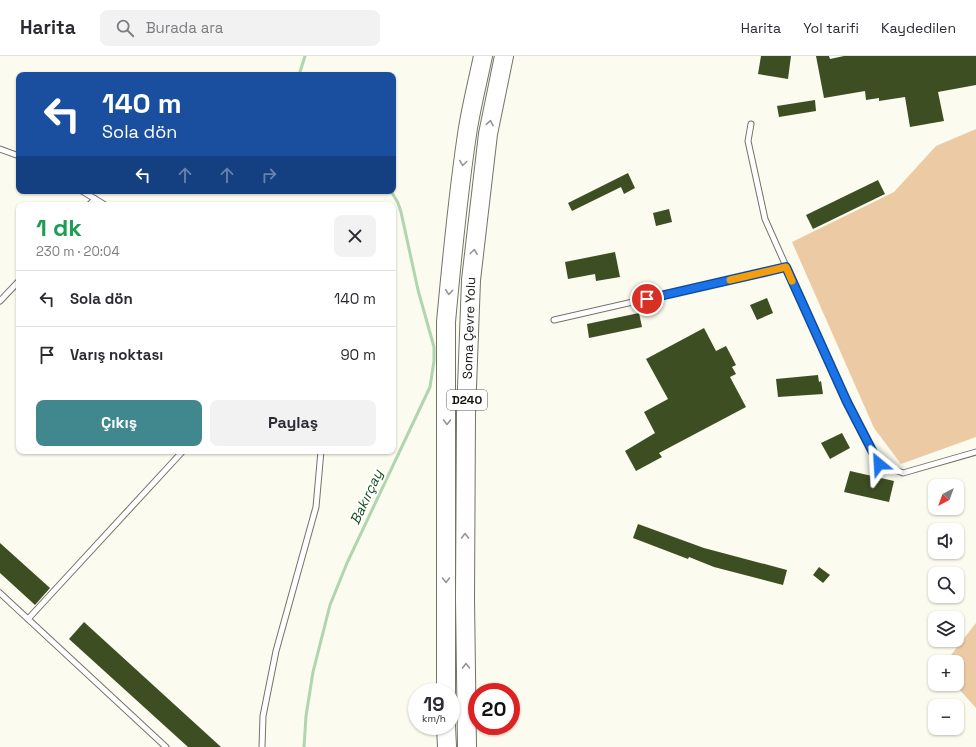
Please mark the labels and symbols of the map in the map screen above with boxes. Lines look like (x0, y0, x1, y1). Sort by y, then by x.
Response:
one-way arrow (486, 120, 494, 126)
one-way arrow (459, 160, 468, 166)
one-way arrow (469, 249, 478, 255)
street label: Soma Çevre Yolu (459, 277, 479, 379)
pin (630, 282, 664, 316)
one-way arrow (444, 289, 453, 295)
road number: D240 (447, 390, 487, 410)
one-way arrow (443, 419, 451, 425)
position arrow (858, 443, 900, 485)
water label: Bakırçay (346, 466, 387, 527)
north arrow (928, 479, 964, 515)
one-way arrow (461, 533, 469, 539)
one-way arrow (442, 577, 450, 583)
one-way arrow (462, 663, 470, 669)
speed limit sign: 20 (468, 683, 520, 735)

